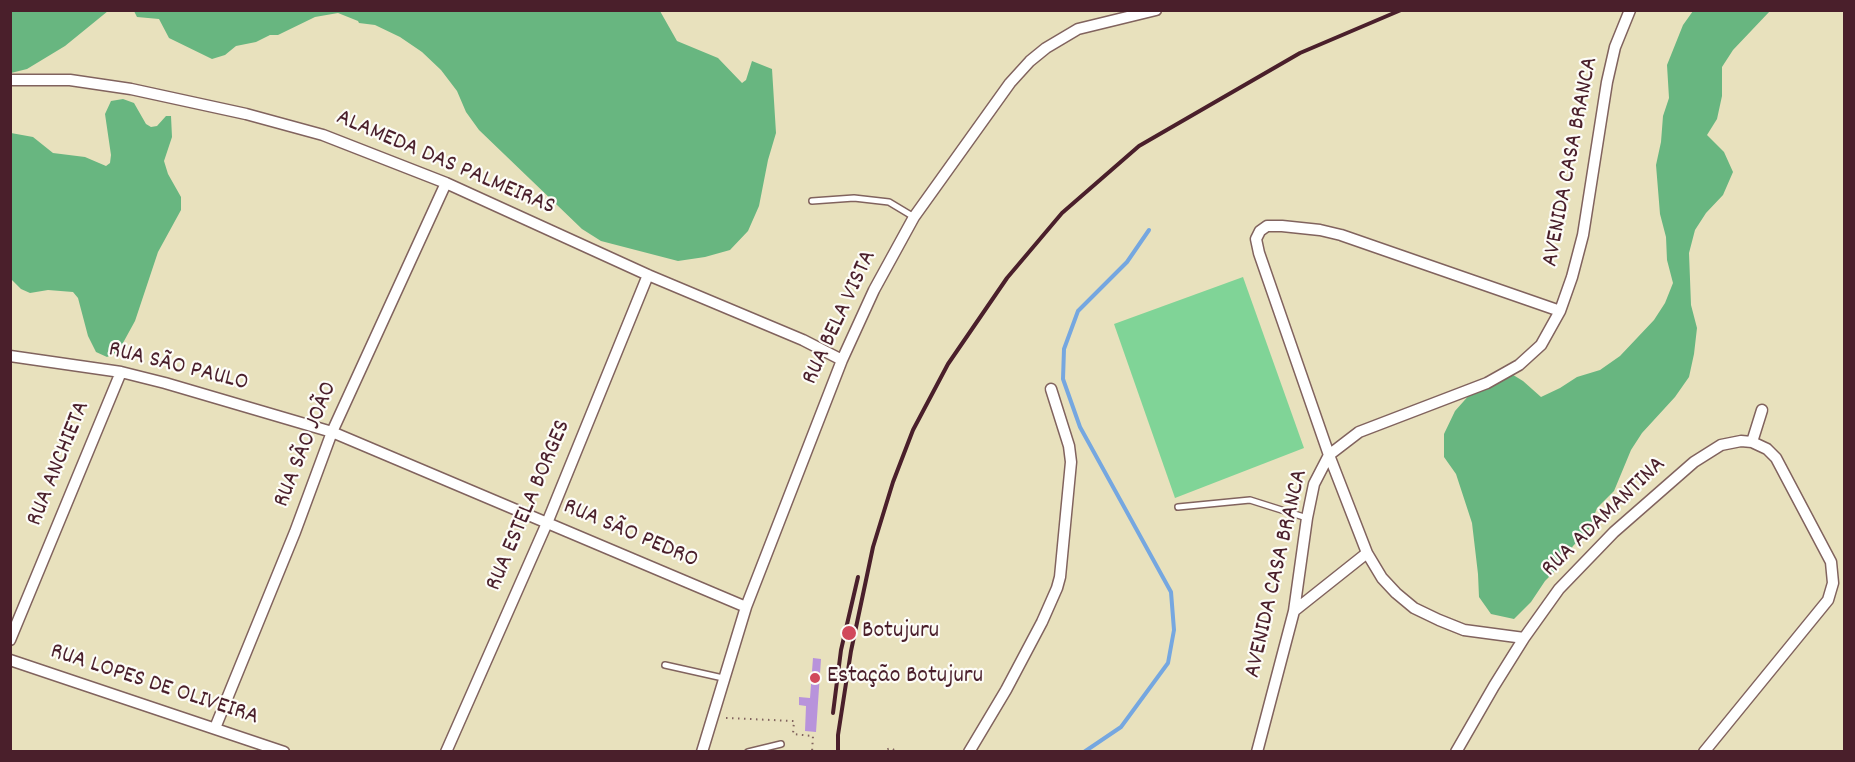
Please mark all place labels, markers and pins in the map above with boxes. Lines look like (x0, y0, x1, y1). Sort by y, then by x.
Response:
place label: Botujuru (862, 619, 939, 647)
marker: Botujuru (840, 624, 858, 642)
place label: Estação Botujuru (827, 664, 983, 692)
marker: Estação Botujuru (808, 671, 822, 685)

